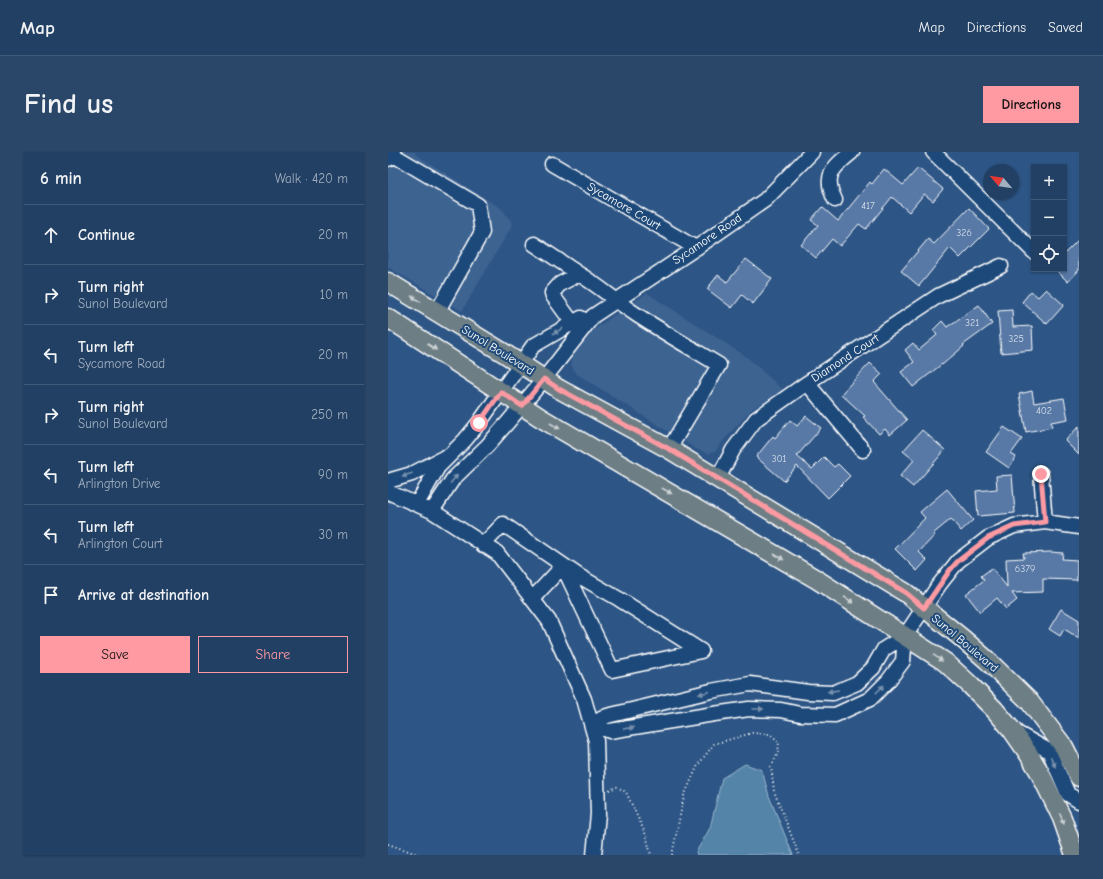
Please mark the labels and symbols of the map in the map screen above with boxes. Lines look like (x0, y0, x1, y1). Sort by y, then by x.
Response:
north arrow (983, 164, 1019, 200)
street label: Sycamore Court (585, 179, 664, 233)
house number: 417 (861, 200, 875, 212)
street label: Sycamore Road (670, 211, 744, 267)
house number: 326 (956, 227, 972, 239)
one-way arrow (410, 296, 422, 303)
house number: 321 (965, 317, 979, 329)
street label: Sunol Boulevard (459, 322, 537, 378)
one-way arrow (552, 328, 564, 335)
street label: Diamond Court (809, 331, 882, 385)
house number: 325 (1008, 333, 1024, 345)
one-way arrow (426, 344, 438, 351)
house number: 402 (1036, 405, 1052, 417)
route start (470, 414, 488, 432)
one-way arrow (550, 422, 560, 430)
house number: 301 (771, 453, 787, 465)
route end (1032, 465, 1050, 483)
one-way arrow (401, 472, 413, 478)
one-way arrow (449, 474, 458, 484)
one-way arrow (661, 488, 673, 495)
one-way arrow (774, 553, 784, 561)
house number: 6379 (1015, 563, 1035, 575)
one-way arrow (844, 596, 854, 604)
street label: Sunol Boulevard (929, 611, 1001, 675)
one-way arrow (933, 654, 943, 662)
one-way arrow (875, 684, 885, 694)
one-way arrow (826, 689, 839, 695)
one-way arrow (698, 690, 711, 696)
one-way arrow (752, 706, 765, 712)
one-way arrow (623, 725, 635, 731)
one-way arrow (1050, 756, 1056, 767)
one-way arrow (1060, 813, 1066, 825)

